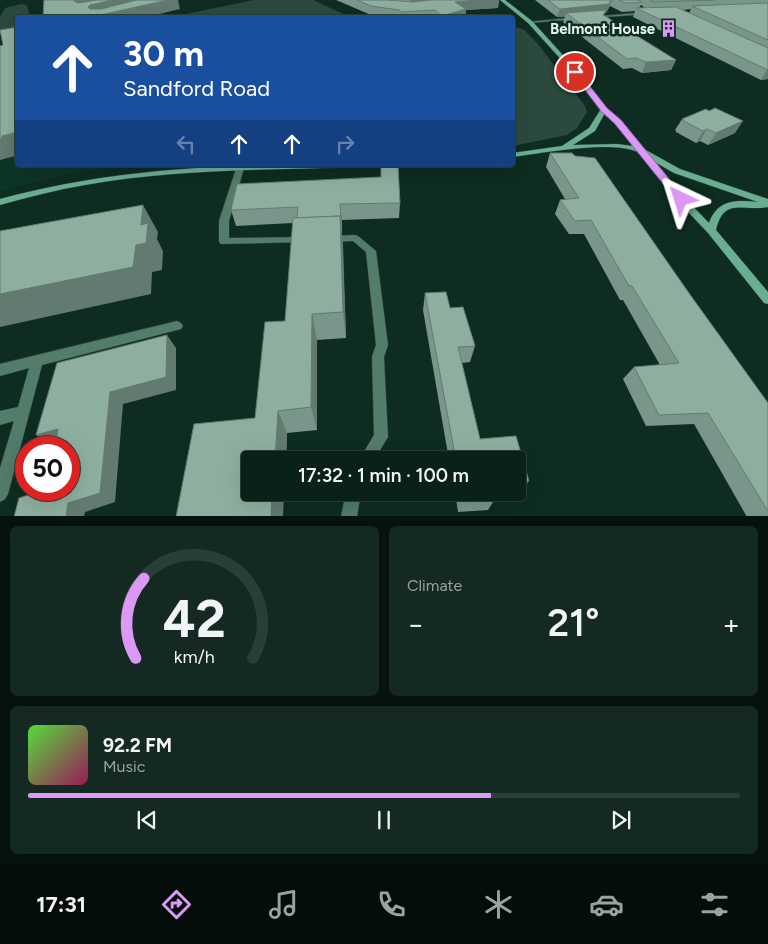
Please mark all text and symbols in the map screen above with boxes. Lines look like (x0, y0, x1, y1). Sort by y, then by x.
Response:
building icon: Belmont House (659, 19, 679, 39)
place label: Belmont House (550, 20, 656, 38)
text: 30 m (123, 33, 204, 75)
icon: ahead (40, 35, 105, 100)
pin (554, 51, 596, 93)
icon: arrive (561, 58, 589, 86)
text: Sandford Road (123, 75, 270, 102)
icon: left (172, 130, 200, 158)
icon: ahead (225, 130, 253, 158)
icon: ahead (278, 130, 306, 158)
icon: right (331, 130, 359, 158)
position arrow (654, 172, 706, 224)
speed limit sign: 50 (15, 436, 80, 501)
text: 17:32 · 1 min · 100 m (298, 464, 469, 487)
text: Climate (407, 576, 462, 595)
text: 42 (163, 588, 226, 650)
text: 21° (548, 600, 599, 646)
text: − (407, 607, 424, 641)
text: + (723, 607, 740, 641)
text: km/h (174, 646, 215, 667)
text: 92.2 FM (103, 734, 172, 757)
text: Music (103, 757, 145, 776)
icon: previous (133, 806, 161, 834)
icon: pause (370, 806, 398, 834)
icon: next (607, 806, 635, 834)
icon: directions (159, 887, 194, 922)
icon: music (266, 887, 301, 922)
icon: phone (374, 887, 409, 922)
icon: climate (481, 887, 516, 922)
icon: car (589, 887, 624, 922)
icon: filters (697, 887, 732, 922)
text: 17:31 (36, 891, 86, 918)

